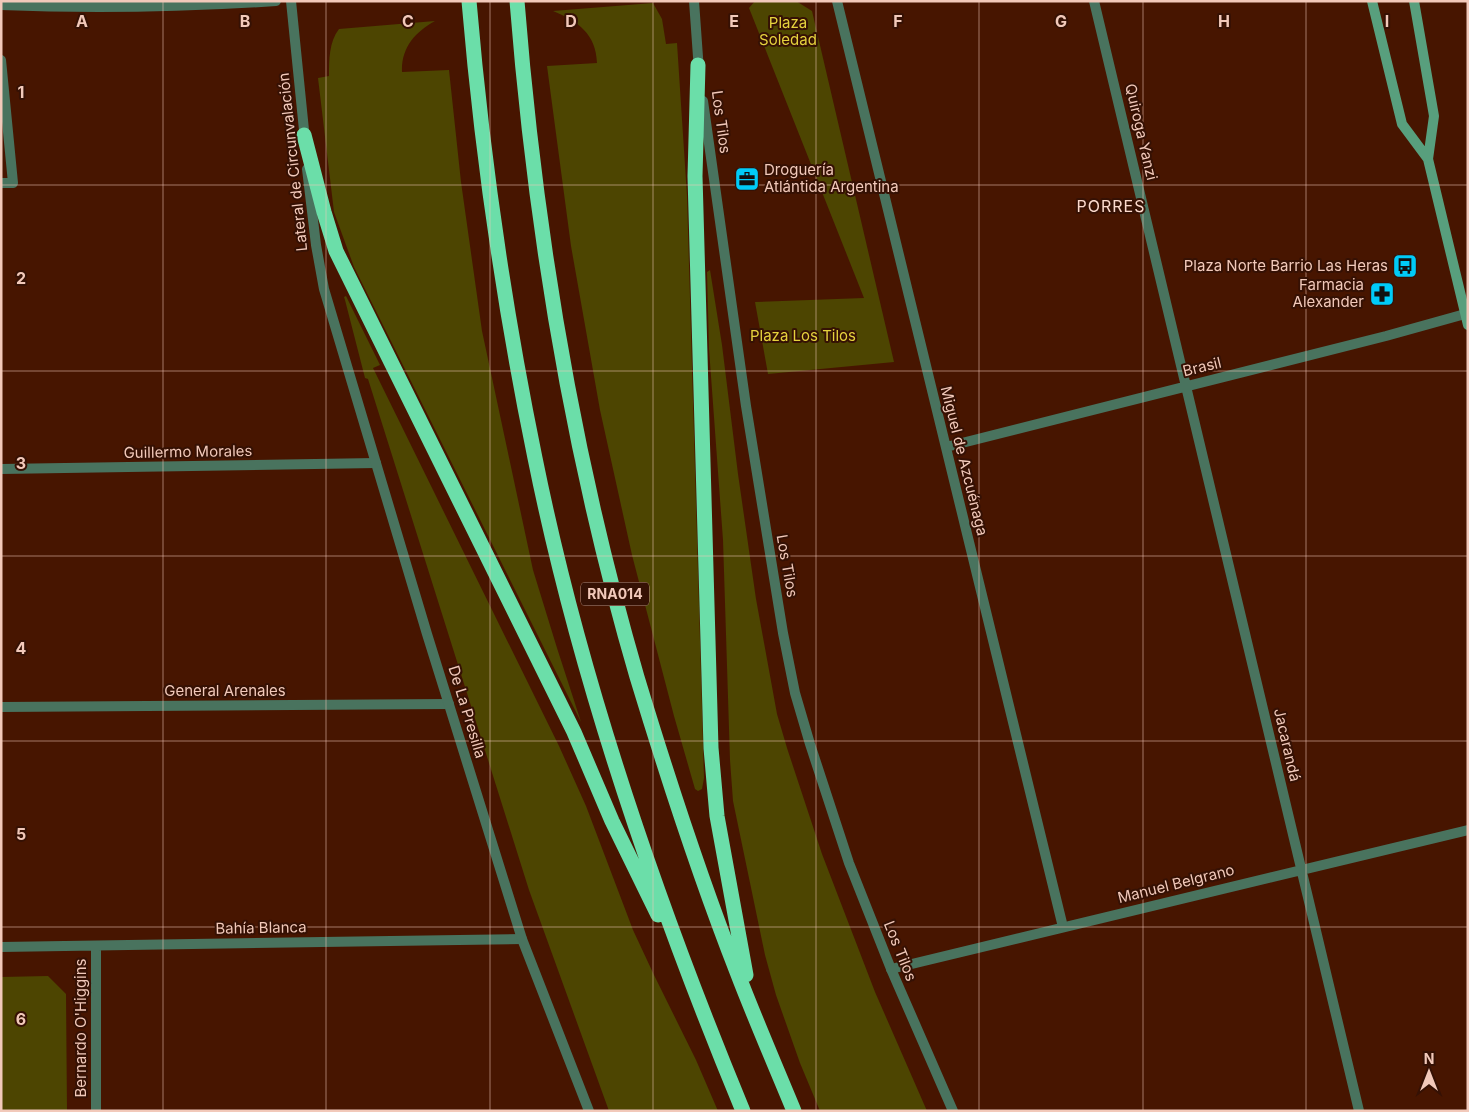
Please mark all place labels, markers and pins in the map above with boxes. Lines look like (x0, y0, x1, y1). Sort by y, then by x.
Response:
place label: Droguería Atlántida Argentina (764, 160, 899, 196)
office icon: Droguería Atlántida Argentina (734, 166, 760, 192)
bus stop icon: Plaza Norte Barrio Las Heras (1392, 253, 1418, 279)
place label: Plaza Norte Barrio Las Heras (1184, 256, 1388, 275)
place label: Farmacia Alexander (1293, 275, 1364, 311)
pharmacy icon: Farmacia Alexander (1369, 281, 1395, 307)

